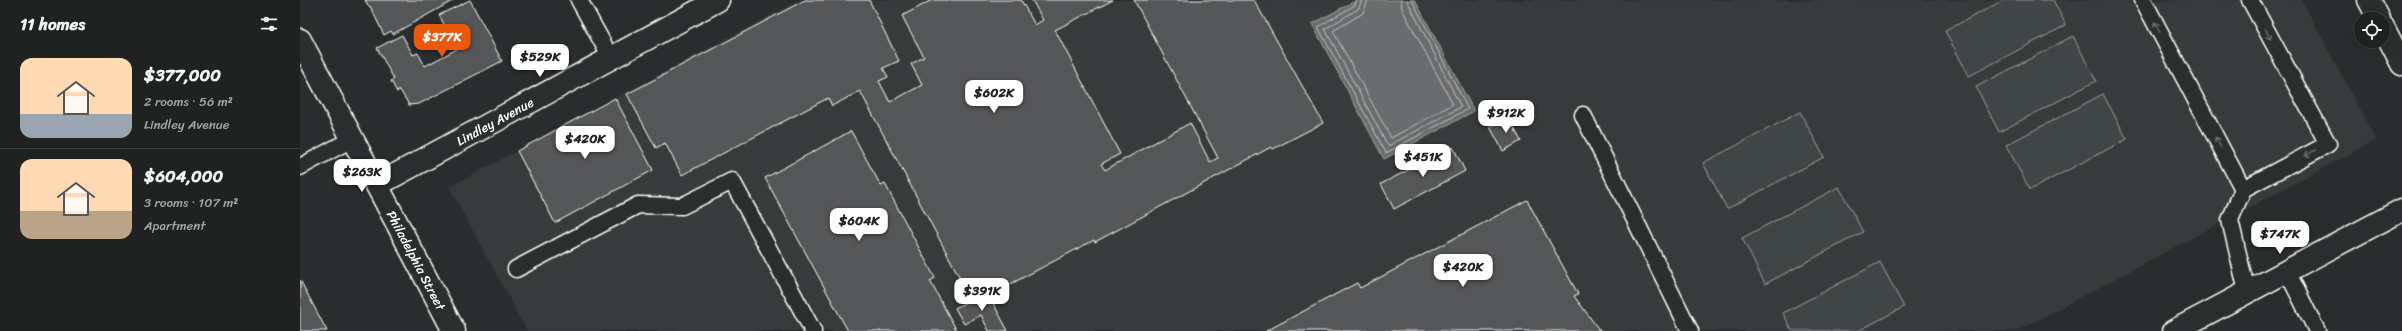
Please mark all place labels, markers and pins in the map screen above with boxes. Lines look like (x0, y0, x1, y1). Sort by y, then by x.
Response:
pin: $377K (414, 24, 470, 58)
pin: $529K (512, 44, 568, 78)
pin: $602K (966, 80, 1022, 114)
pin: $912K (1478, 100, 1534, 134)
pin: $420K (557, 126, 613, 160)
pin: $451K (1395, 144, 1451, 178)
pin: $263K (334, 159, 390, 193)
pin: $604K (831, 208, 887, 242)
pin: $747K (2252, 221, 2308, 255)
pin: $420K (1435, 254, 1491, 288)
pin: $391K (954, 278, 1010, 312)

